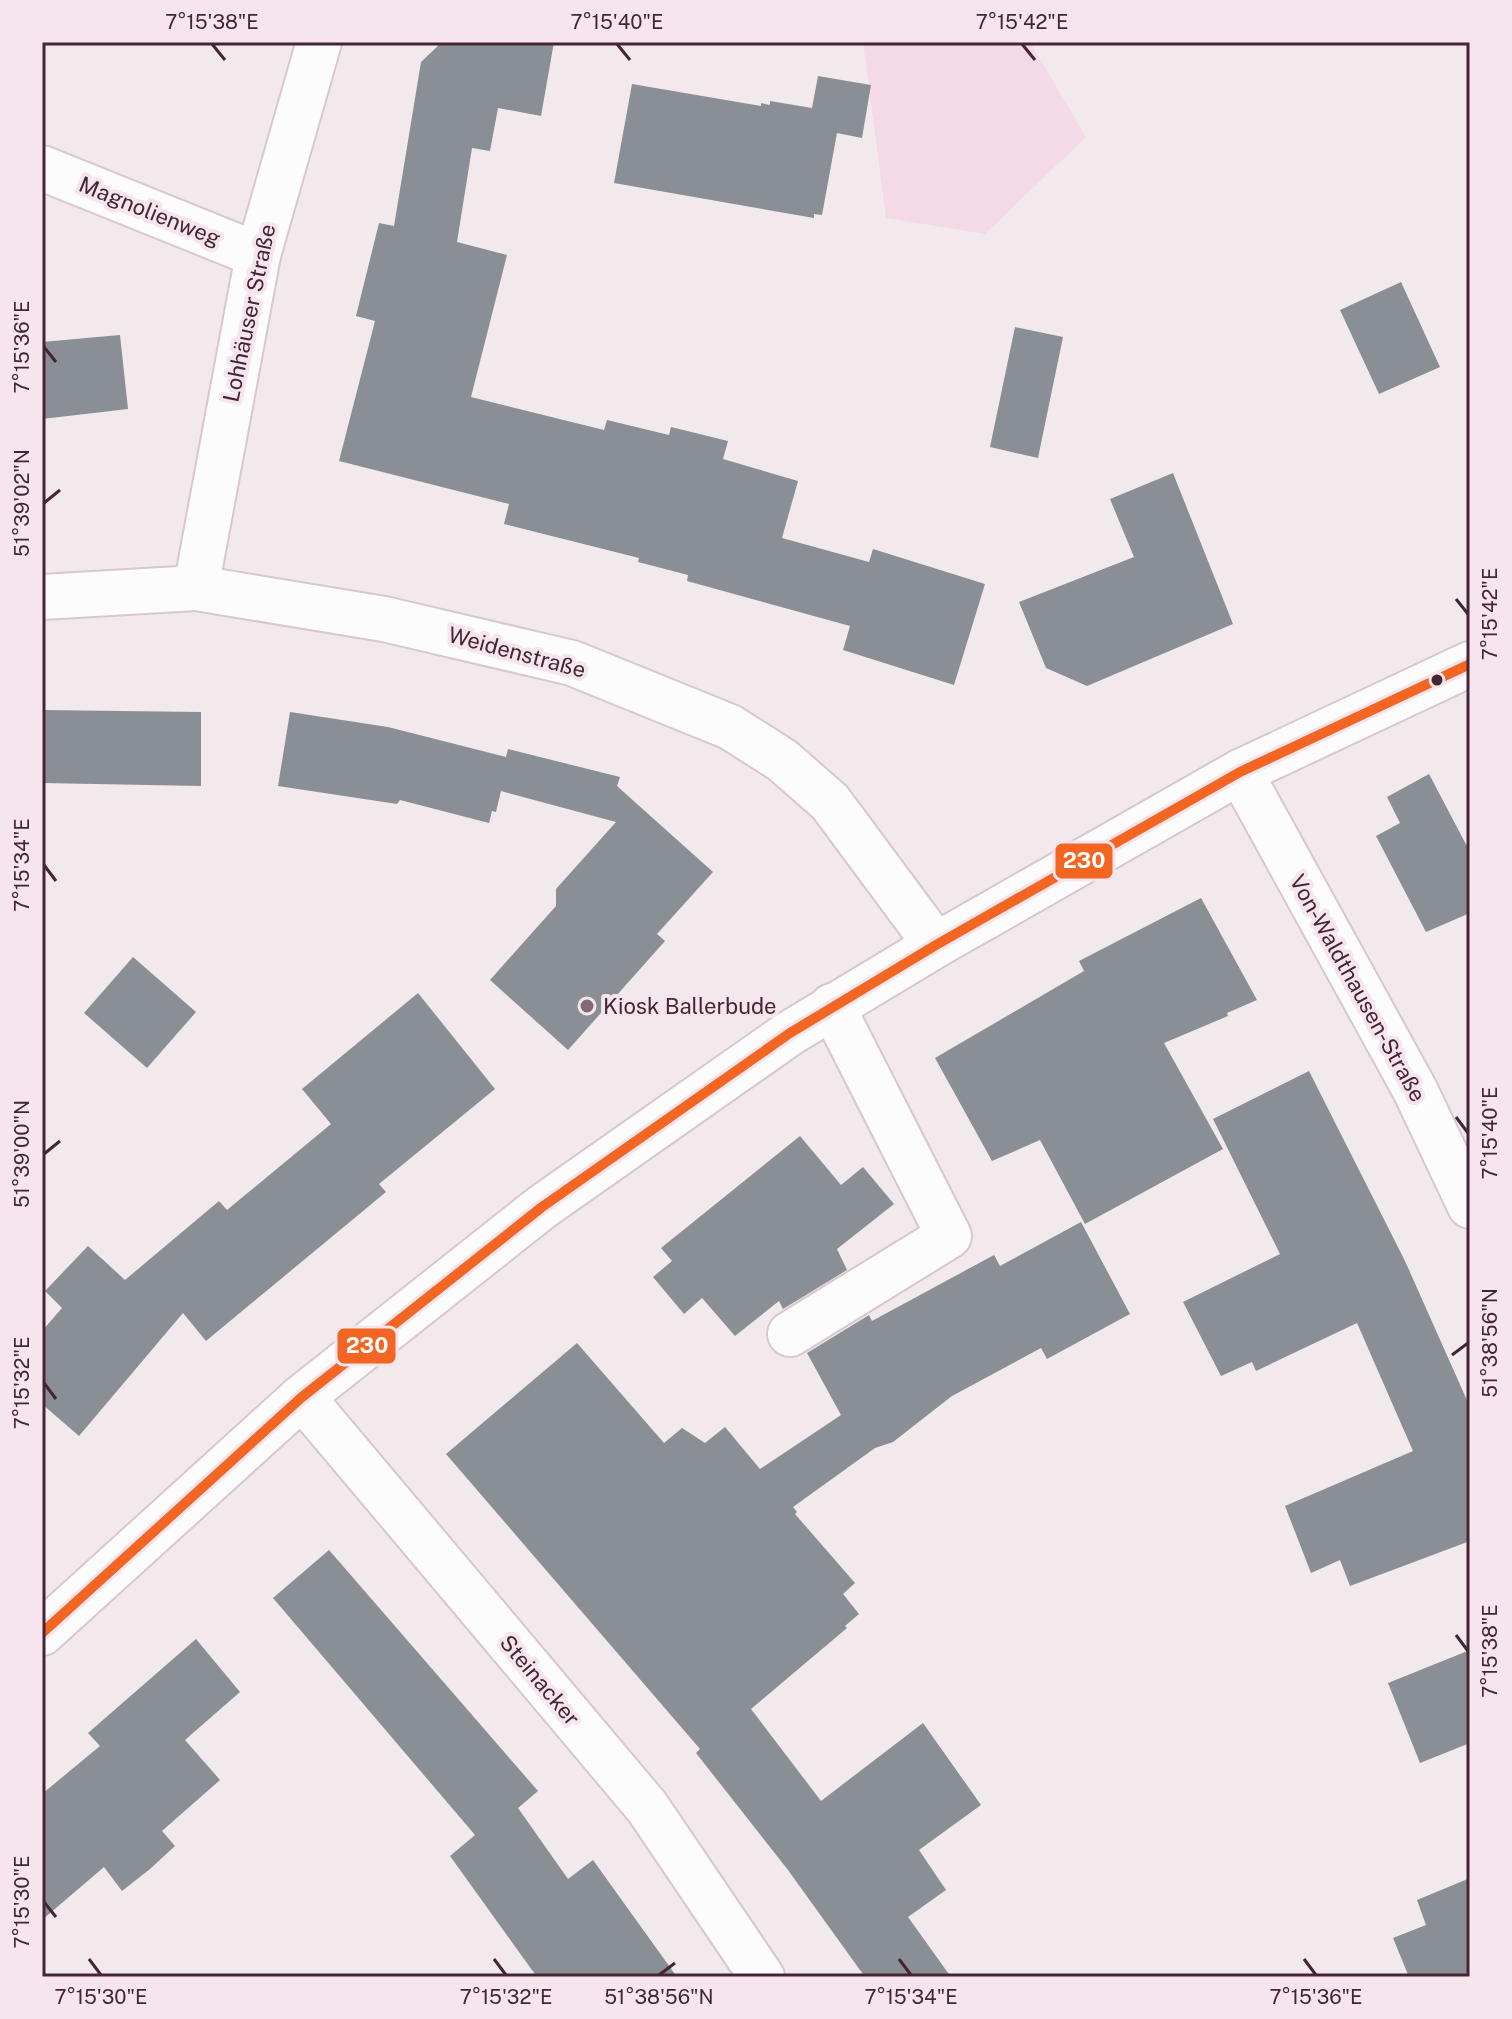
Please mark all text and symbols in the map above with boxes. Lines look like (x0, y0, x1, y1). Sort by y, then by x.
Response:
text: 7°15'38"E (165, 10, 259, 34)
text: 7°15'40"E (571, 10, 663, 34)
text: 7°15'42"E (976, 10, 1068, 34)
street label: Magnolienweg (75, 171, 225, 251)
street label: Lohhäuser Straße (217, 222, 281, 404)
text: 7°15'36"E (10, 300, 34, 394)
text: 51°39'02"N (10, 449, 34, 557)
text: 7°15'42"E (1478, 568, 1502, 660)
street label: Weidenstraße (445, 621, 589, 683)
unlabelled marker (1429, 672, 1445, 688)
text: 7°15'34"E (10, 818, 34, 912)
line badge: 230 (1054, 842, 1114, 880)
text: 230 (1063, 847, 1105, 873)
street label: Von-Waldthausen-Straße (1285, 870, 1431, 1106)
place label: Kiosk Ballerbude (603, 993, 777, 1019)
marker: Kiosk Ballerbude (578, 997, 596, 1015)
text: 7°15'40"E (1478, 1087, 1502, 1179)
text: 51°39'00"N (10, 1100, 34, 1208)
text: 51°38'56"N (1478, 1288, 1502, 1398)
line badge: 230 (336, 1327, 397, 1365)
text: 230 (346, 1332, 388, 1358)
text: 7°15'32"E (10, 1337, 34, 1429)
text: 7°15'38"E (1478, 1604, 1502, 1698)
street label: Steinacker (495, 1629, 585, 1731)
text: 7°15'30"E (10, 1856, 34, 1948)
text: 7°15'30"E (55, 1985, 147, 2009)
text: 7°15'32"E (460, 1985, 552, 2009)
text: 51°38'56"N (604, 1985, 714, 2009)
text: 7°15'34"E (864, 1985, 958, 2009)
text: 7°15'36"E (1269, 1985, 1363, 2009)

